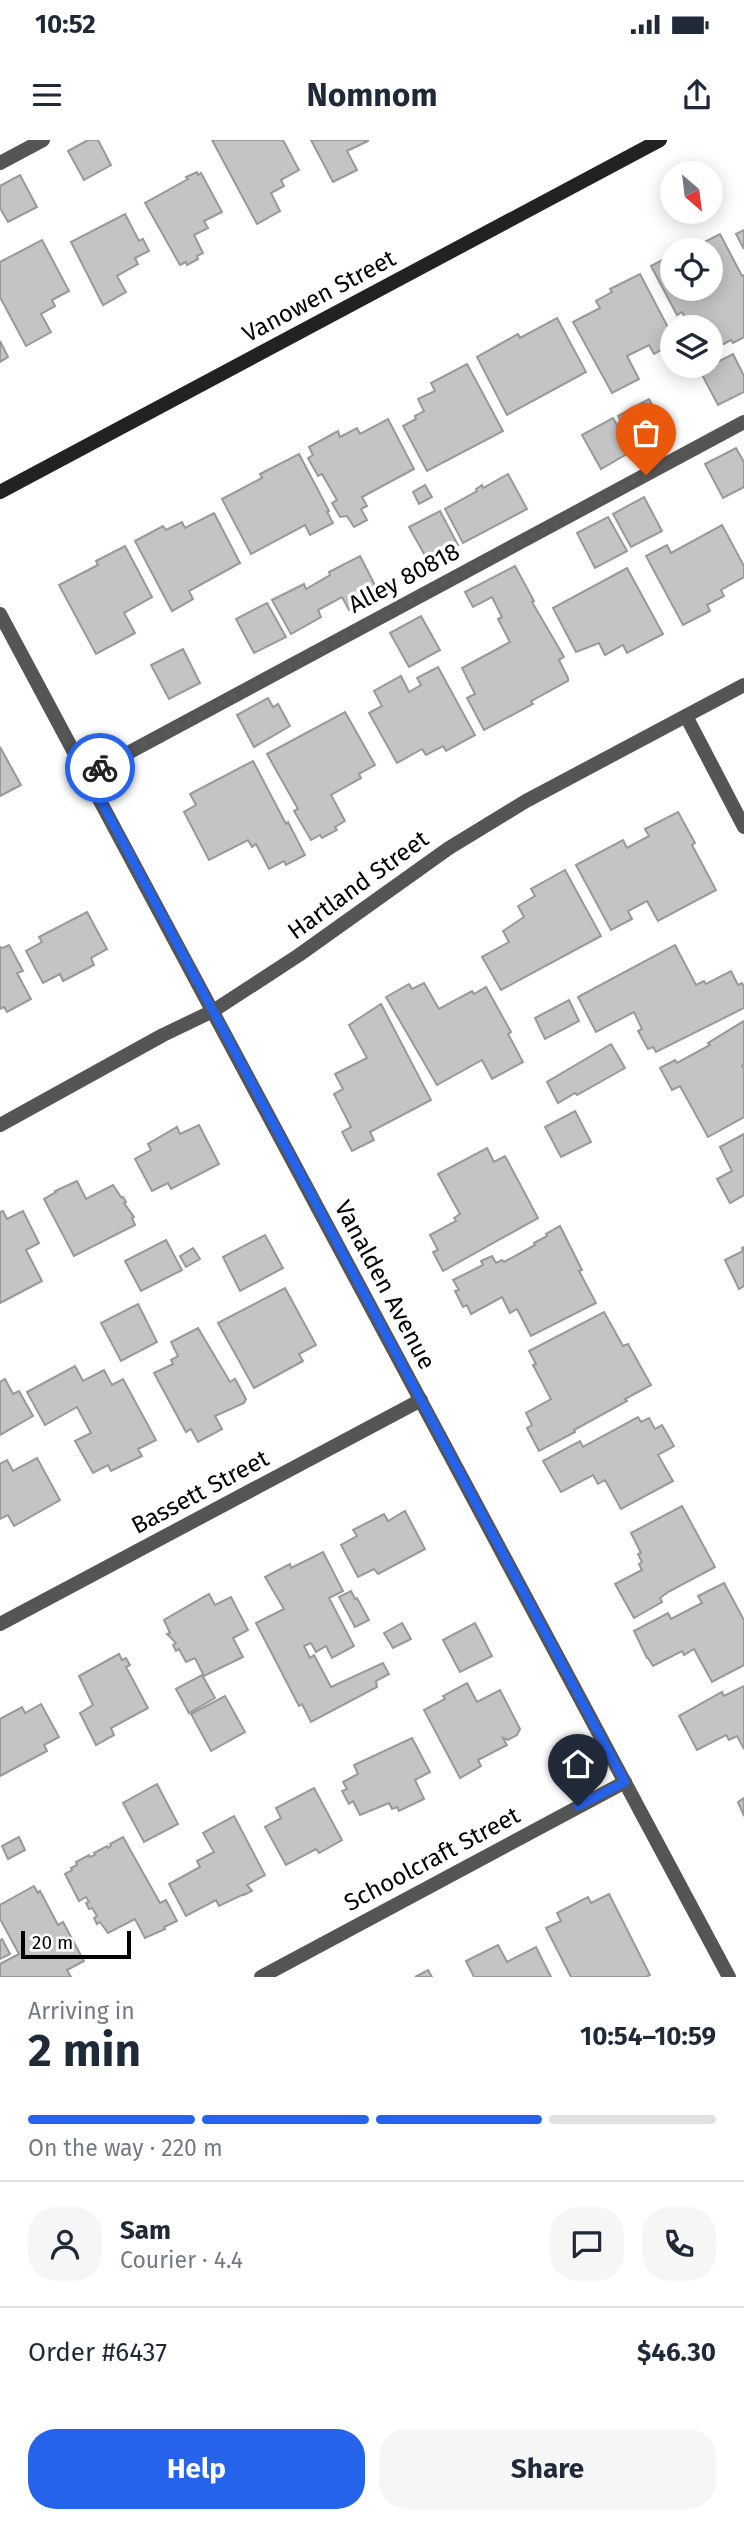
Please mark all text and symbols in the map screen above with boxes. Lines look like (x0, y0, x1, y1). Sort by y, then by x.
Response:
text: 10:52 (35, 9, 96, 40)
icon: menu (28, 76, 66, 114)
text: Nomnom (306, 76, 438, 114)
icon: share (678, 76, 716, 114)
north arrow (660, 161, 723, 224)
map controls (660, 161, 723, 378)
button: locate (660, 238, 723, 301)
street label: Vanowen Street (238, 244, 401, 348)
button: layers (660, 315, 723, 378)
pin (616, 403, 676, 475)
icon: bag (627, 414, 665, 452)
street label: Alley 80818 (344, 537, 464, 619)
courier (65, 733, 135, 803)
icon: bike (81, 749, 119, 787)
street label: Hartland Street (282, 824, 434, 945)
street label: Vanalden Avenue (329, 1196, 441, 1374)
street label: Bassett Street (127, 1444, 274, 1540)
pin (548, 1734, 608, 1806)
icon: home (559, 1745, 597, 1783)
street label: Schoolcraft Street (339, 1801, 525, 1917)
scale bar (21, 1928, 131, 1960)
text: 20 m (32, 1931, 73, 1954)
text: Arriving in (28, 1997, 135, 2025)
text: 10:54–10:59 (580, 2021, 716, 2052)
text: 2 min (28, 2023, 141, 2078)
text: On the way · 220 m (28, 2134, 223, 2162)
button: person (28, 2207, 102, 2281)
button: chat (550, 2207, 624, 2281)
button: phone (642, 2207, 716, 2281)
text: Sam (120, 2215, 171, 2246)
text: Courier · 4.4 (120, 2246, 243, 2274)
text: Order #6437 (28, 2337, 167, 2368)
text: $46.30 (637, 2337, 716, 2368)
button: Help (28, 2429, 365, 2509)
button: Share (379, 2429, 716, 2509)

